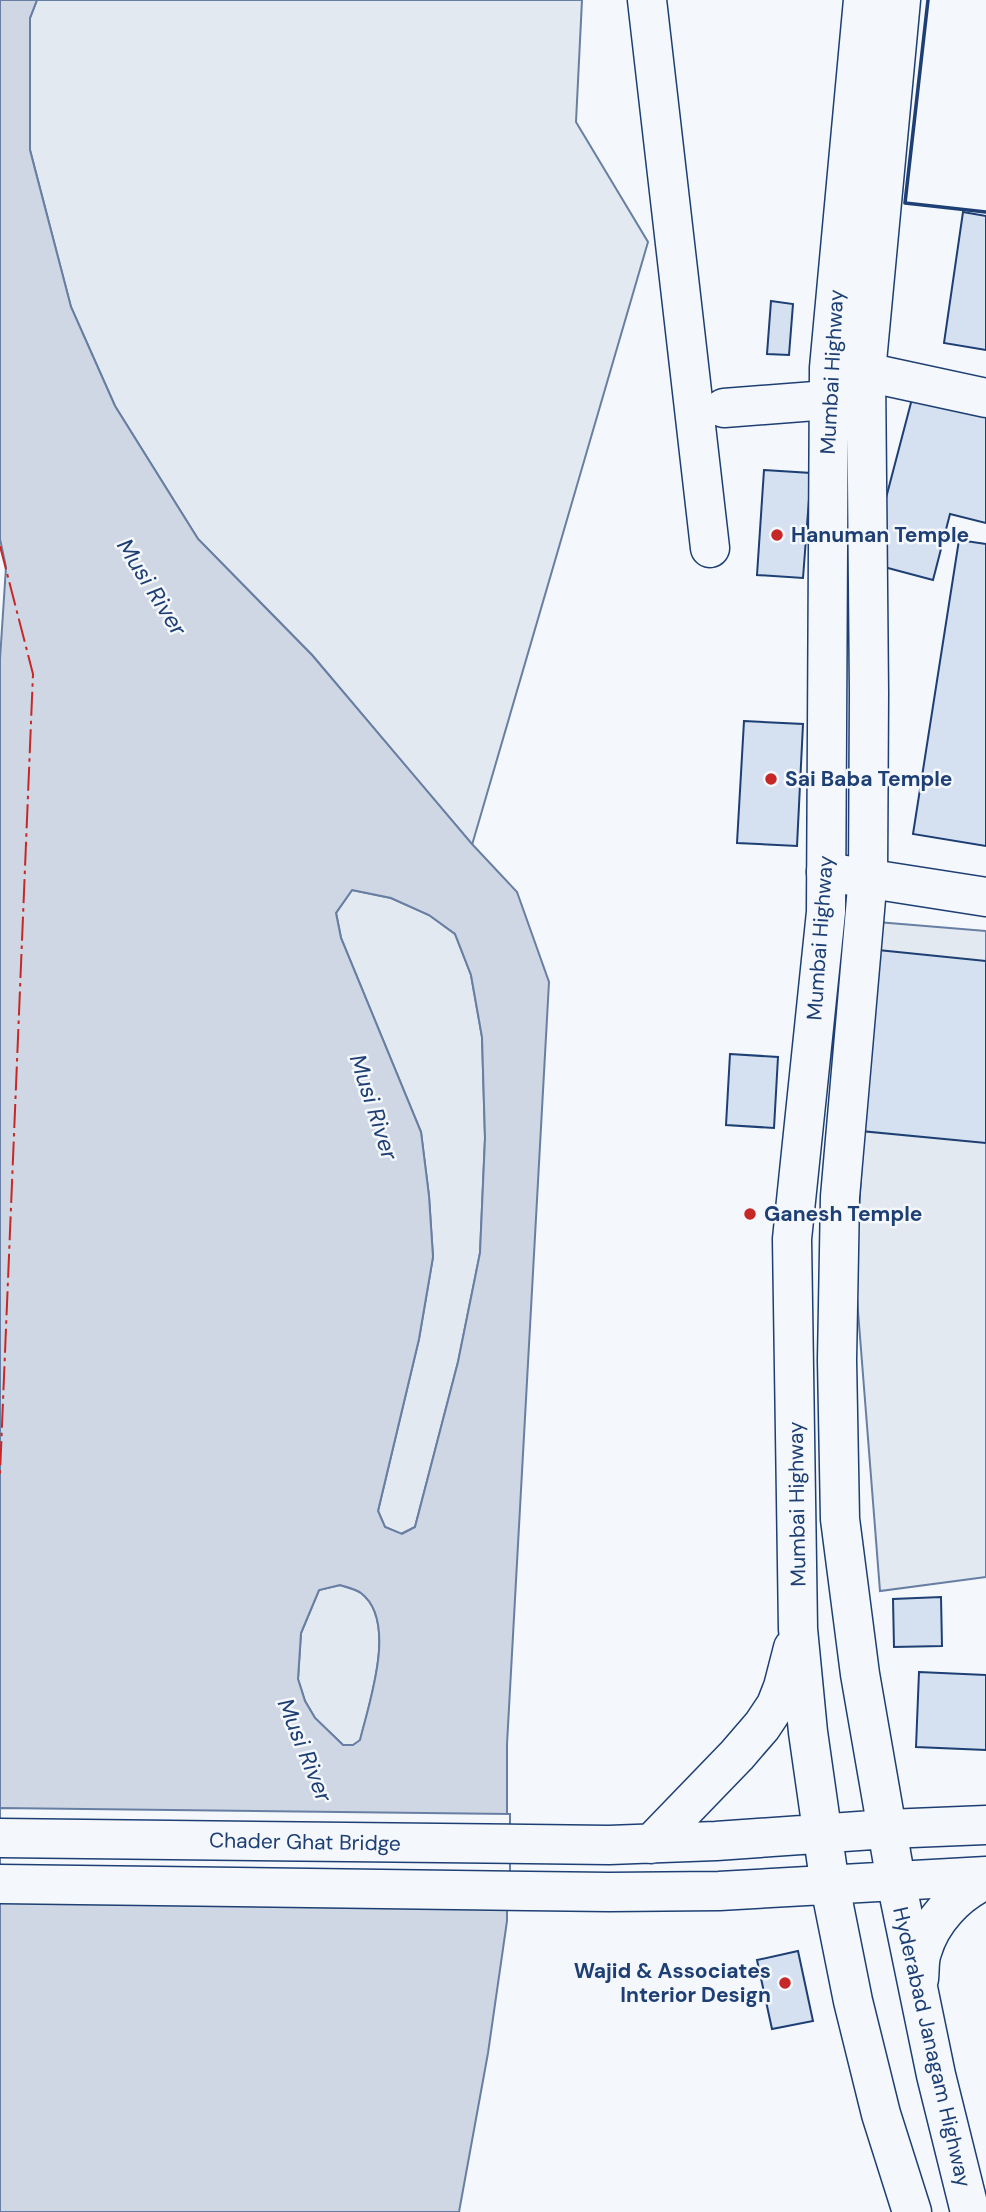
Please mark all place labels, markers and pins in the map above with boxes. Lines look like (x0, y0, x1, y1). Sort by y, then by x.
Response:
place label: Hanuman Temple (791, 521, 969, 549)
marker: Hanuman Temple (769, 527, 785, 543)
place label: Sai Baba Temple (785, 765, 952, 793)
marker: Sai Baba Temple (763, 771, 779, 787)
place label: Ganesh Temple (764, 1200, 922, 1228)
marker: Ganesh Temple (742, 1206, 758, 1222)
place label: Wajid & Associates Interior Design (574, 1957, 771, 2009)
marker: Wajid & Associates Interior Design (777, 1975, 793, 1991)

